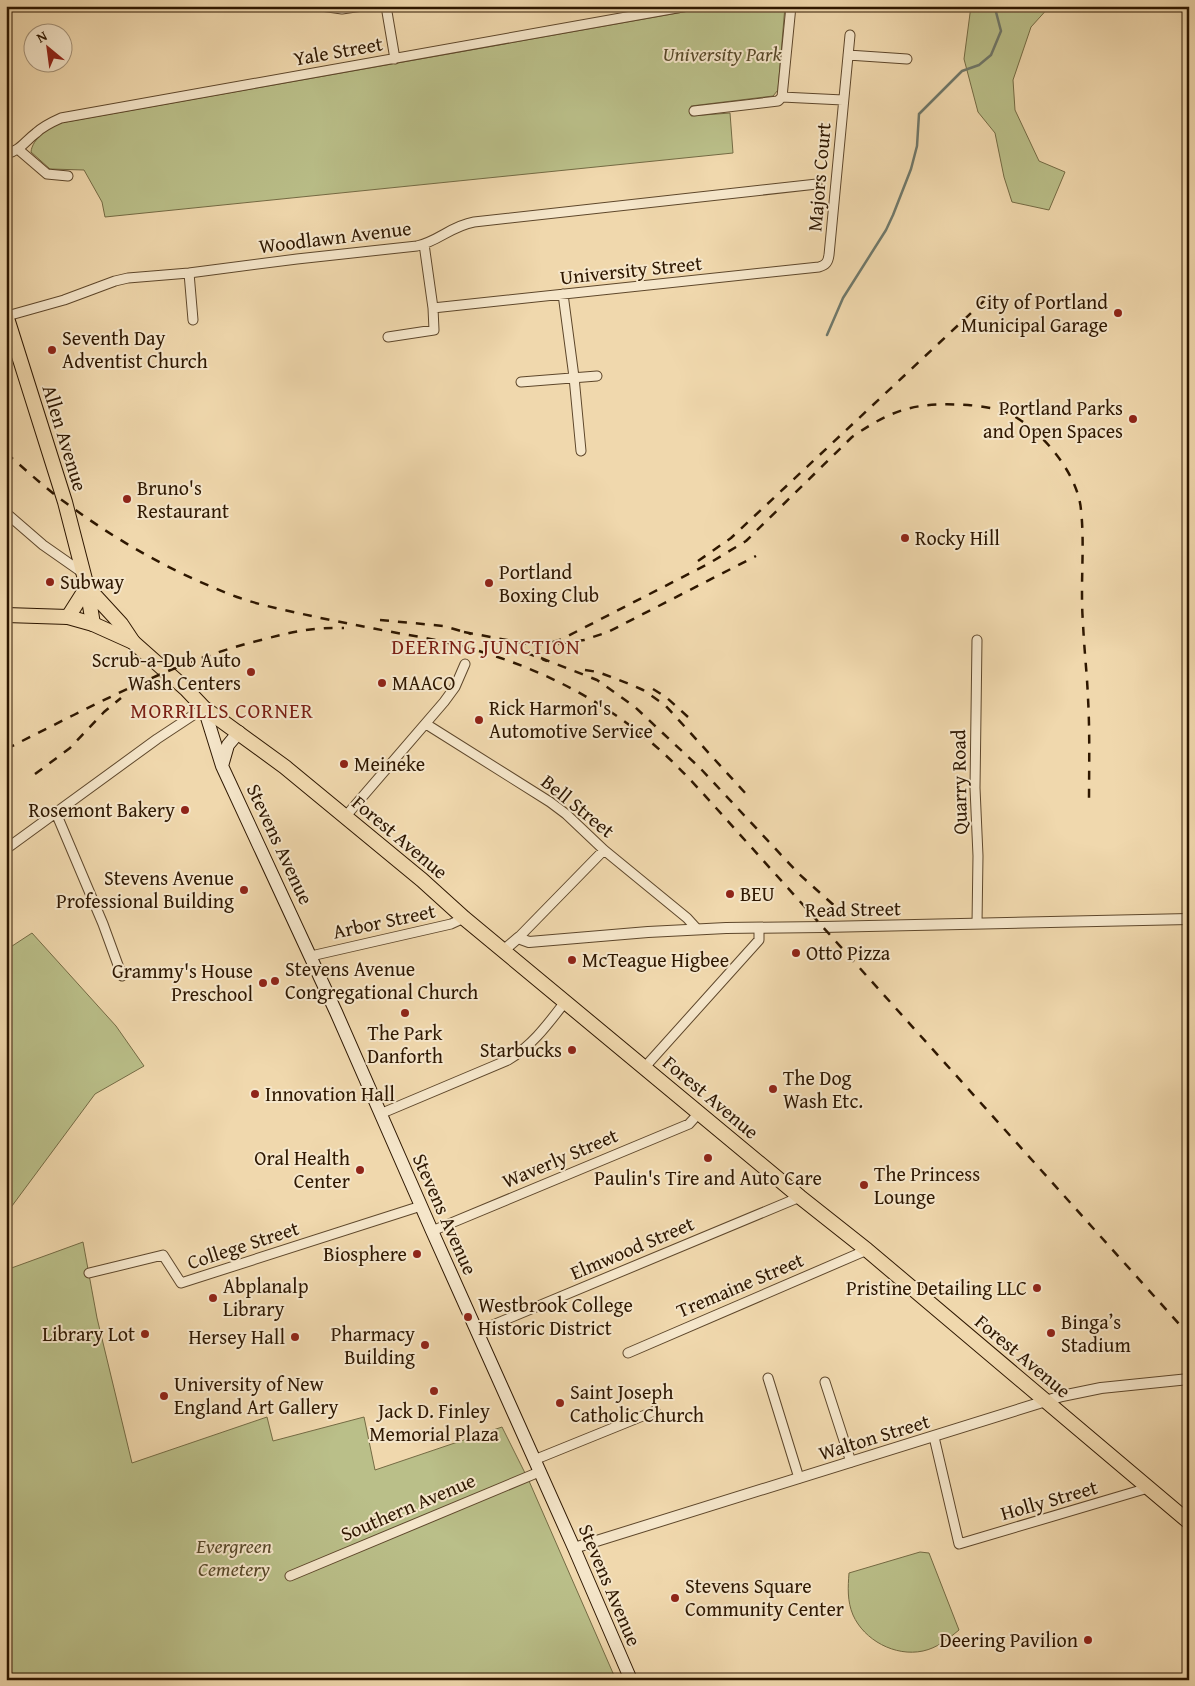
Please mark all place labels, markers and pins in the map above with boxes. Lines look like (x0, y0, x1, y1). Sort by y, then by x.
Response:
place label: City of Portland Municipal Garage (961, 287, 1108, 339)
marker: City of Portland Municipal Garage (1112, 307, 1124, 319)
place label: Seventh Day Adventist Church (62, 323, 208, 375)
marker: Seventh Day Adventist Church (46, 344, 58, 356)
place label: Portland Parks and Open Spaces (983, 393, 1123, 445)
marker: Portland Parks and Open Spaces (1127, 413, 1139, 425)
place label: Bruno's Restaurant (137, 473, 229, 525)
marker: Bruno's Restaurant (121, 493, 133, 505)
place label: Rocky Hill (915, 523, 1000, 552)
marker: Rocky Hill (899, 532, 911, 544)
place label: Portland Boxing Club (499, 557, 599, 609)
place label: Subway (60, 567, 124, 596)
marker: Subway (44, 576, 56, 588)
marker: Portland Boxing Club (483, 577, 495, 589)
place label: Scrub-a-Dub Auto Wash Centers (92, 645, 241, 697)
marker: Scrub-a-Dub Auto Wash Centers (245, 666, 257, 678)
place label: MAACO (392, 668, 455, 697)
marker: MAACO (376, 677, 388, 689)
place label: Rick Harmon's Automotive Service (489, 693, 653, 745)
marker: Rick Harmon's Automotive Service (473, 714, 485, 726)
place label: Meineke (354, 749, 425, 778)
marker: Meineke (338, 758, 350, 770)
place label: Rosemont Bakery (29, 795, 175, 824)
marker: Rosemont Bakery (179, 804, 191, 816)
place label: Stevens Avenue Professional Building (56, 863, 234, 915)
place label: BEU (740, 879, 775, 908)
marker: Stevens Avenue Professional Building (238, 884, 250, 896)
marker: BEU (724, 888, 736, 900)
place label: Otto Pizza (806, 938, 891, 967)
place label: McTeague Higbee (582, 945, 729, 974)
marker: Otto Pizza (790, 947, 802, 959)
place label: Stevens Avenue Congregational Church (285, 954, 478, 1006)
marker: McTeague Higbee (566, 954, 578, 966)
place label: Grammy's House Preschool (112, 956, 253, 1008)
marker: Stevens Avenue Congregational Church (269, 975, 281, 987)
marker: Grammy's House Preschool (257, 977, 269, 989)
marker: The Park Danforth (399, 1007, 411, 1019)
place label: The Park Danforth (367, 1018, 443, 1070)
place label: Starbucks (480, 1035, 562, 1064)
marker: Starbucks (566, 1044, 578, 1056)
place label: The Dog Wash Etc. (783, 1063, 863, 1115)
place label: Innovation Hall (265, 1079, 395, 1108)
marker: The Dog Wash Etc. (767, 1083, 779, 1095)
marker: Innovation Hall (249, 1088, 261, 1100)
place label: Oral Health Center (254, 1143, 350, 1195)
marker: Paulin's Tire and Auto Care (702, 1152, 714, 1164)
place label: The Princess Lounge (874, 1159, 980, 1211)
place label: Paulin's Tire and Auto Care (594, 1163, 822, 1192)
marker: Oral Health Center (354, 1164, 366, 1176)
marker: The Princess Lounge (858, 1179, 870, 1191)
place label: Biosphere (323, 1239, 407, 1268)
marker: Biosphere (411, 1248, 423, 1260)
place label: Abplanalp Library (223, 1271, 309, 1323)
place label: Pristine Detailing LLC (846, 1273, 1027, 1302)
marker: Pristine Detailing LLC (1031, 1282, 1043, 1294)
place label: Westbrook College Historic District (478, 1290, 633, 1342)
marker: Abplanalp Library (207, 1292, 219, 1304)
place label: Binga’s Stadium (1061, 1307, 1131, 1359)
marker: Westbrook College Historic District (462, 1311, 474, 1323)
place label: Library Lot (42, 1319, 135, 1348)
place label: Pharmacy Building (331, 1319, 415, 1371)
place label: Hersey Hall (188, 1322, 285, 1351)
marker: Binga’s Stadium (1045, 1327, 1057, 1339)
marker: Library Lot (139, 1328, 151, 1340)
marker: Hersey Hall (289, 1331, 301, 1343)
marker: Pharmacy Building (419, 1339, 431, 1351)
place label: University of New England Art Gallery (174, 1369, 339, 1421)
place label: Saint Joseph Catholic Church (570, 1377, 704, 1429)
marker: Jack D. Finley Memorial Plaza (428, 1385, 440, 1397)
marker: University of New England Art Gallery (158, 1390, 170, 1402)
place label: Jack D. Finley Memorial Plaza (369, 1396, 499, 1448)
marker: Saint Joseph Catholic Church (554, 1397, 566, 1409)
place label: Stevens Square Community Center (685, 1571, 844, 1623)
marker: Stevens Square Community Center (669, 1592, 681, 1604)
place label: Deering Pavilion (939, 1625, 1078, 1654)
marker: Deering Pavilion (1082, 1634, 1094, 1646)

